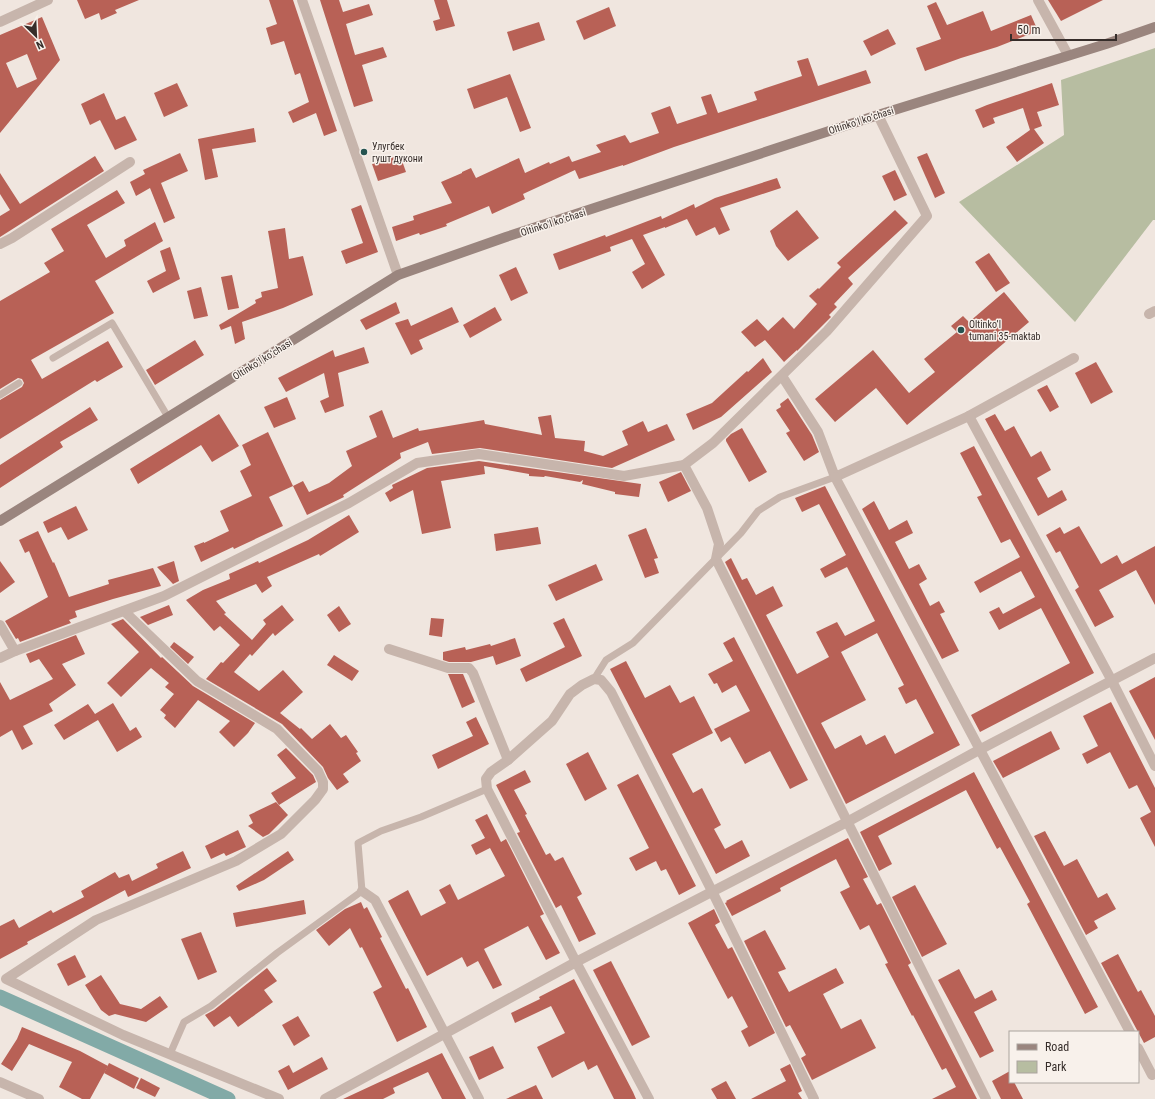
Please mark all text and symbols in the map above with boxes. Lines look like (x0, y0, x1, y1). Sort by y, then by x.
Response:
north arrow (16, 16, 56, 56)
scale bar (1011, 16, 1116, 42)
text: 50 m (1017, 23, 1041, 37)
text: N (34, 37, 46, 52)
street label: Oltinkoʻl koʻchasi (827, 105, 895, 136)
place label: Улугбек гушт дукони (372, 141, 423, 164)
marker: Улугбек гушт дукони (359, 147, 369, 157)
street label: Oltinkoʻl koʻchasi (519, 207, 587, 238)
place label: Oltinko’l tumani 35-maktab (969, 319, 1040, 342)
marker: Oltinko’l tumani 35-maktab (956, 325, 966, 335)
street label: Oltinkoʻl koʻchasi (231, 337, 294, 382)
legend (1009, 1031, 1139, 1083)
text: Road (1045, 1040, 1069, 1054)
text: Park (1045, 1060, 1067, 1074)

